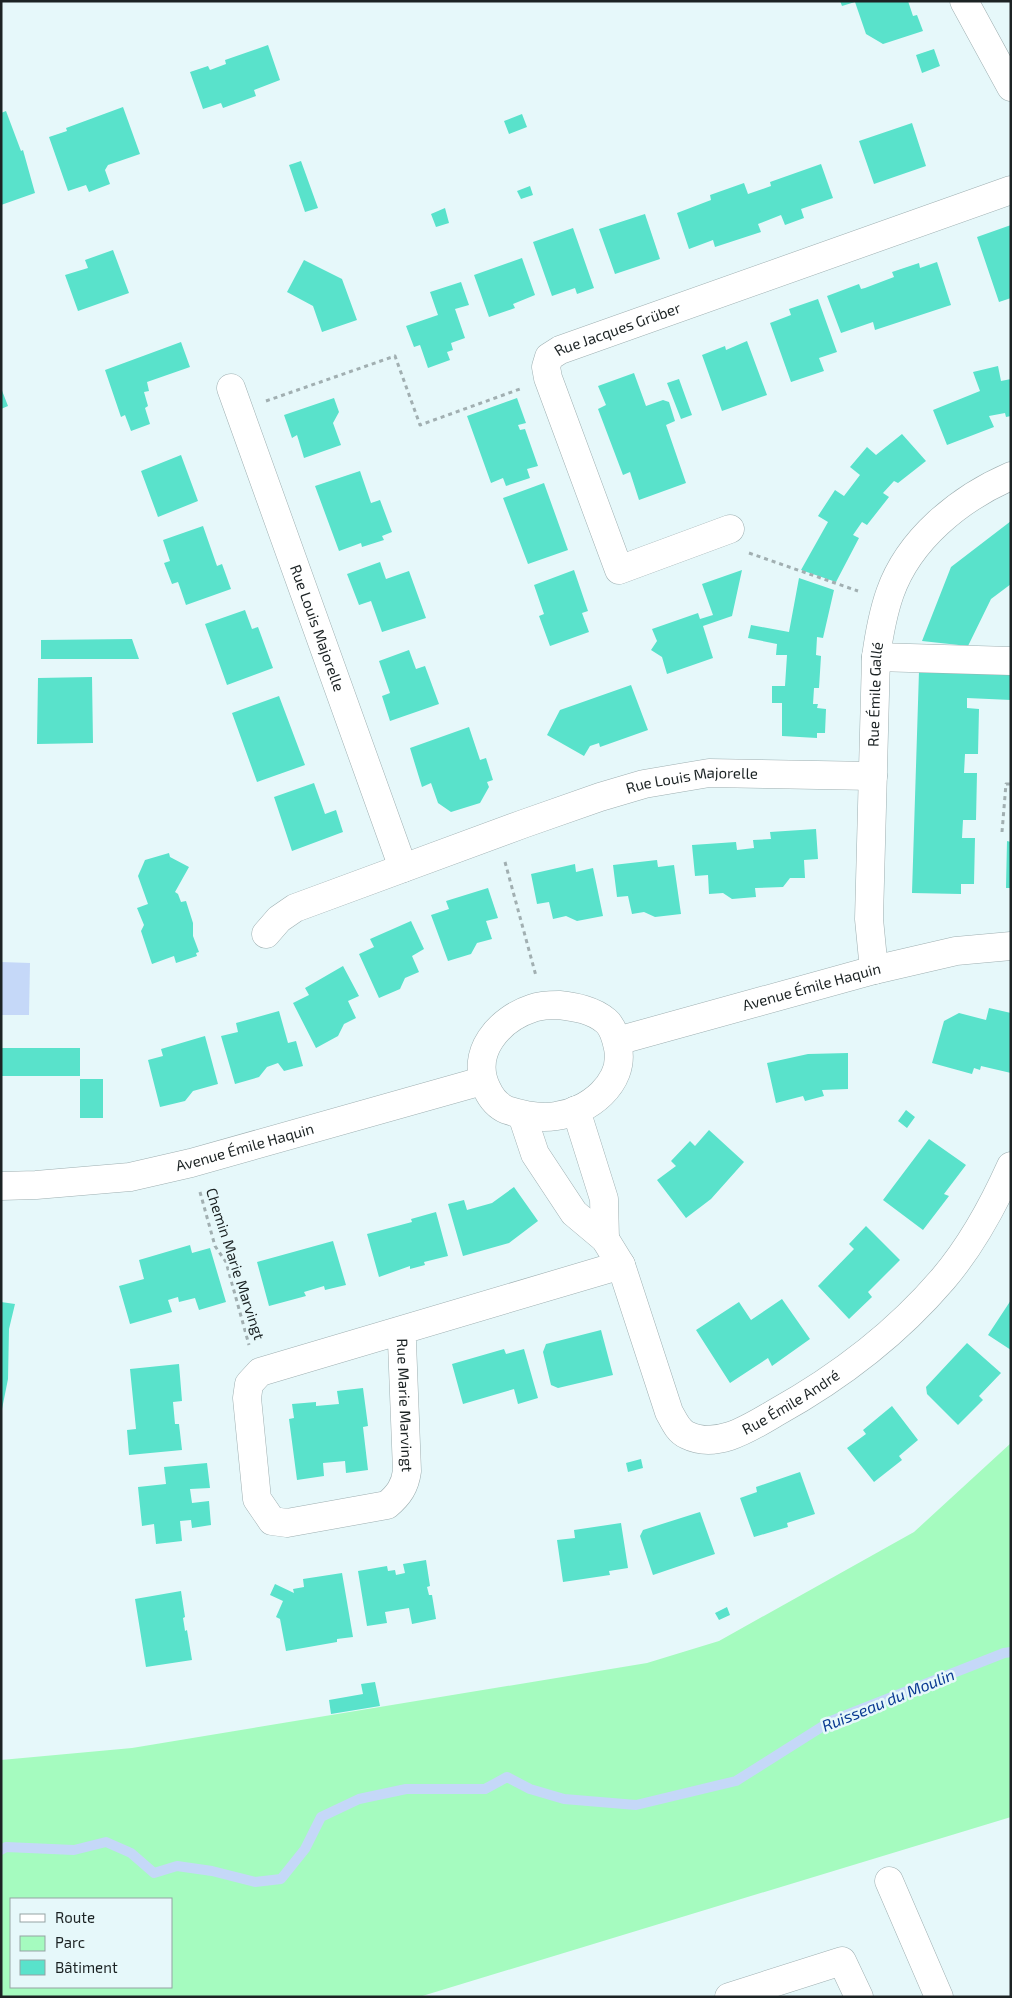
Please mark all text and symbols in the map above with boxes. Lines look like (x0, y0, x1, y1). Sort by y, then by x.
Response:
street label: Rue Jacques Grüber (551, 298, 683, 359)
street label: Rue Louis Majorelle (287, 562, 349, 694)
street label: Rue Émile Gallé (864, 640, 886, 747)
street label: Rue Louis Majorelle (624, 763, 758, 797)
street label: Avenue Émile Haquin (740, 959, 882, 1014)
street label: Avenue Émile Haquin (174, 1119, 316, 1174)
street label: Chemin Marie Marvingt (203, 1185, 269, 1342)
street label: Rue Marie Marvingt (394, 1338, 417, 1473)
street label: Rue Émile André (739, 1365, 843, 1438)
water label: Ruisseau du Moulin (819, 1664, 957, 1735)
legend (10, 1898, 172, 1988)
text: Route (55, 1908, 95, 1926)
text: Parc (55, 1933, 85, 1951)
text: Bâtiment (55, 1958, 118, 1976)

